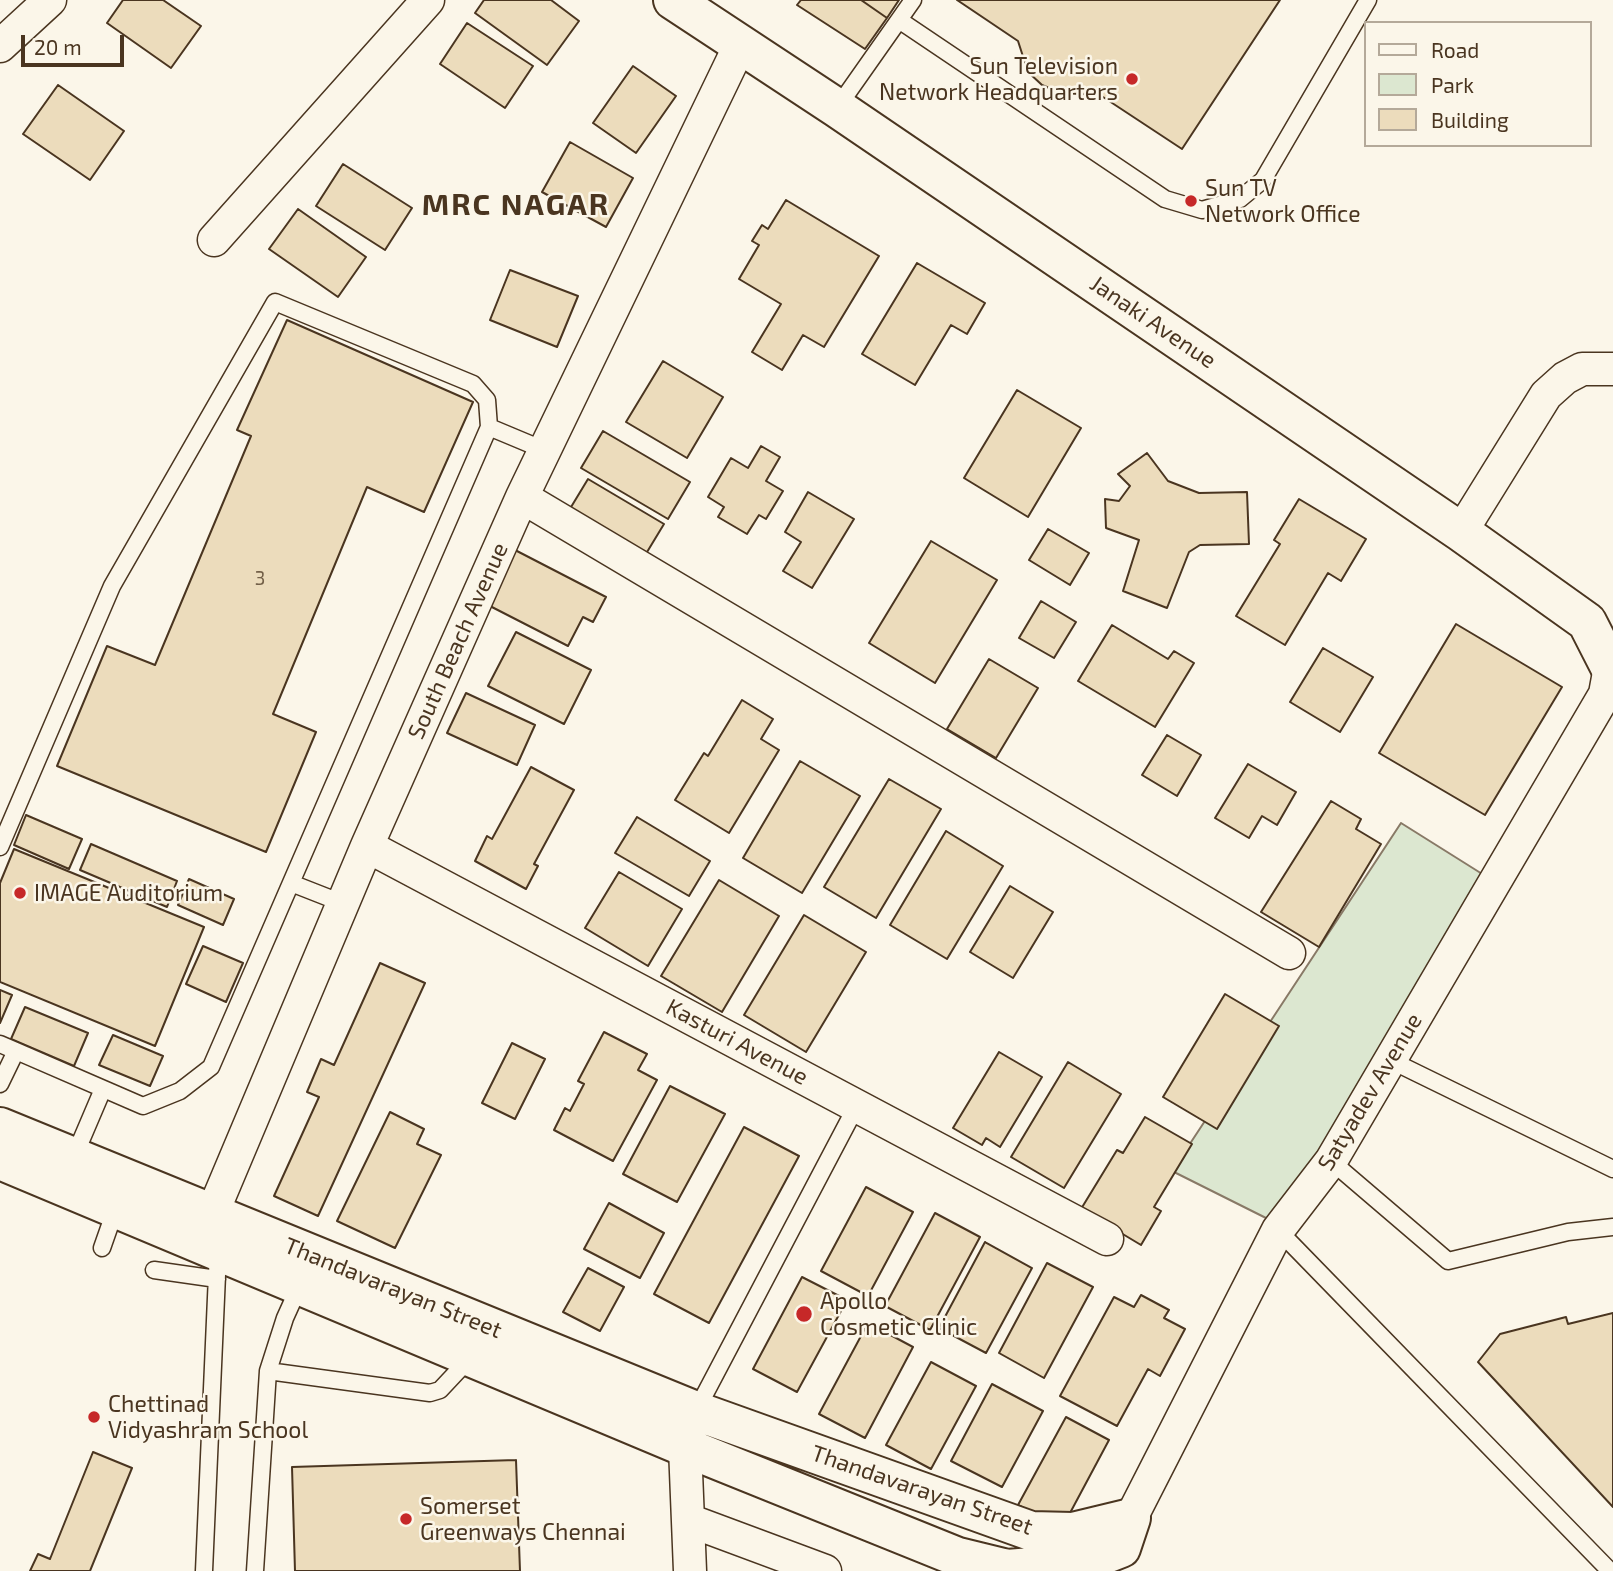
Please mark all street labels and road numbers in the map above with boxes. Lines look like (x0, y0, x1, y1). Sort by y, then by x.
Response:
street label: Janaki Avenue (1085, 270, 1221, 374)
street label: South Beach Avenue (402, 538, 514, 744)
street label: Kasturi Avenue (661, 993, 813, 1091)
street label: Satyadev Avenue (1312, 1008, 1428, 1176)
street label: Thandavarayan Street (280, 1232, 506, 1344)
street label: Thandavarayan Street (808, 1439, 1036, 1541)

